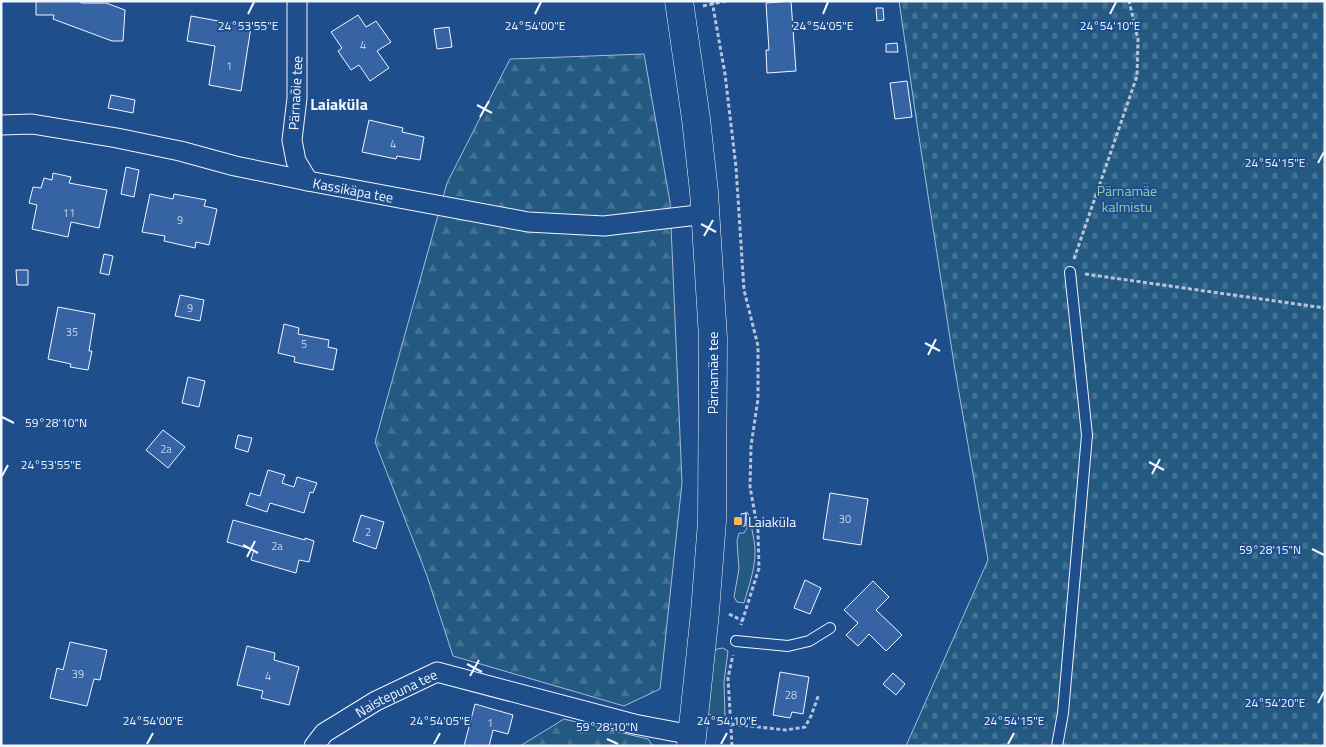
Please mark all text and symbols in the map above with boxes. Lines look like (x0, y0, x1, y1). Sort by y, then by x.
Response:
text: 24°53'55"E (218, 16, 279, 35)
text: 24°54'00"E (505, 16, 566, 35)
text: 24°54'05"E (793, 16, 854, 35)
text: 24°54'10"E (1080, 16, 1141, 35)
house number: 4 (360, 37, 366, 53)
street label: Pärnaõie tee (283, 55, 307, 131)
house number: 1 (226, 58, 232, 74)
district label: Laiaküla (310, 92, 368, 116)
house number: 4 (390, 136, 396, 152)
text: 24°54'15"E (1245, 153, 1306, 172)
street label: Kassikäpa tee (311, 172, 395, 207)
park label: Pärnamäe kalmistu (1097, 180, 1157, 217)
house number: 11 (63, 205, 75, 221)
house number: 9 (177, 212, 183, 228)
house number: 9 (187, 300, 193, 316)
house number: 35 (66, 324, 78, 340)
street label: Pärnamäe tee (702, 332, 723, 414)
house number: 5 (301, 336, 307, 352)
text: 59°28'10"N (25, 413, 87, 432)
house number: 2a (160, 441, 172, 457)
text: 24°53'55"E (21, 455, 82, 474)
place label: Laiaküla (748, 511, 796, 532)
house number: 30 (839, 511, 851, 527)
marker: Laiaküla (732, 515, 744, 527)
house number: 2 (365, 524, 371, 540)
house number: 2a (271, 538, 283, 554)
text: 59°28'15"N (1239, 540, 1301, 559)
street label: Naistepuna tee (351, 663, 440, 722)
house number: 39 (72, 666, 84, 682)
house number: 4 (265, 668, 271, 684)
house number: 28 (785, 687, 797, 703)
text: 24°54'20"E (1245, 693, 1306, 712)
text: 24°54'00"E (123, 711, 184, 730)
text: 24°54'05"E (410, 711, 471, 730)
text: 24°54'10"E (697, 711, 758, 730)
text: 24°54'15"E (984, 711, 1045, 730)
house number: 1 (487, 715, 493, 731)
text: 59°28'10"N (576, 717, 638, 736)

